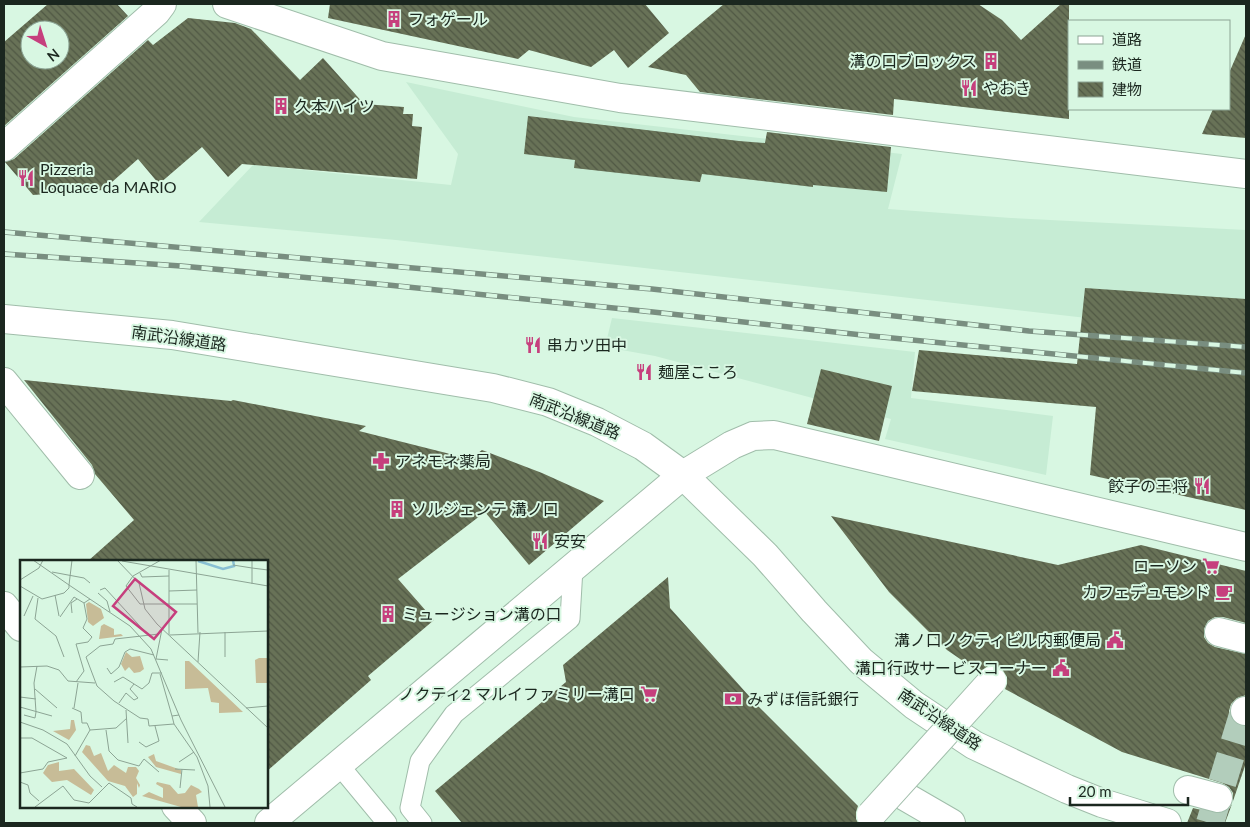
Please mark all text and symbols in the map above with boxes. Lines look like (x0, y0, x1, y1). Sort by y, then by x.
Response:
building icon: フォゲール (384, 9, 404, 29)
place label: フォゲール (408, 9, 488, 28)
north arrow (20, 20, 70, 70)
legend (1068, 20, 1230, 110)
text: 道路 (1112, 30, 1142, 48)
text: N (44, 45, 63, 65)
place label: 溝の口ブロックス (849, 51, 977, 70)
building icon: 溝の口ブロックス (981, 51, 1001, 71)
text: 鉄道 (1112, 55, 1142, 73)
restaurant icon: やおき (959, 78, 979, 98)
place label: やおき (983, 78, 1031, 97)
text: 建物 (1112, 80, 1142, 98)
building icon: 久本ハイツ (271, 96, 291, 116)
place label: 久本ハイツ (295, 96, 375, 115)
place label: Pizzeria Loquace da MARIO (40, 159, 177, 196)
restaurant icon: Pizzeria Loquace da MARIO (16, 168, 36, 188)
street label: 南武沿線道路 (130, 321, 228, 354)
restaurant icon: 串カツ田中 (523, 335, 543, 355)
place label: 串カツ田中 (547, 335, 627, 354)
restaurant icon: 麺屋こころ (634, 362, 654, 382)
place label: 麺屋こころ (658, 362, 738, 381)
street label: 南武沿線道路 (527, 389, 623, 442)
pharmacy icon: アネモネ薬局 (371, 451, 391, 471)
place label: アネモネ薬局 (395, 451, 491, 470)
place label: 餃子の王将 (1108, 476, 1188, 495)
restaurant icon: 餃子の王将 (1192, 476, 1212, 496)
building icon: ソルジェンテ 溝ノ口 (387, 499, 407, 519)
place label: ソルジェンテ 溝ノ口 (411, 499, 559, 518)
restaurant icon: 安安 (530, 531, 550, 551)
place label: 安安 (554, 531, 586, 550)
place label: ローソン (1133, 556, 1197, 575)
supermarket icon: ローソン (1201, 556, 1221, 576)
inset map (20, 560, 268, 807)
place label: カフェデュモンド (1082, 582, 1210, 601)
cafe icon: カフェデュモンド (1214, 582, 1234, 602)
building icon: ミュージション溝の口 (378, 604, 398, 624)
place label: ミュージション溝の口 (402, 604, 562, 623)
place label: 溝ノ口ノクティビル内郵便局 (894, 630, 1101, 649)
public building icon: 溝ノ口ノクティビル内郵便局 (1105, 630, 1125, 650)
place label: 溝口行政サービスコーナー (855, 658, 1047, 677)
public building icon: 溝口行政サービスコーナー (1051, 658, 1071, 678)
place label: ノクティ2 マルイファミリー溝口 (399, 684, 635, 703)
supermarket icon: ノクティ2 マルイファミリー溝口 (639, 684, 659, 704)
street label: 南武沿線道路 (895, 684, 985, 753)
bank icon: みずほ信託銀行 (723, 689, 743, 709)
place label: みずほ信託銀行 (747, 689, 859, 708)
scale bar (1070, 774, 1188, 806)
text: 20 m (1078, 782, 1112, 800)

